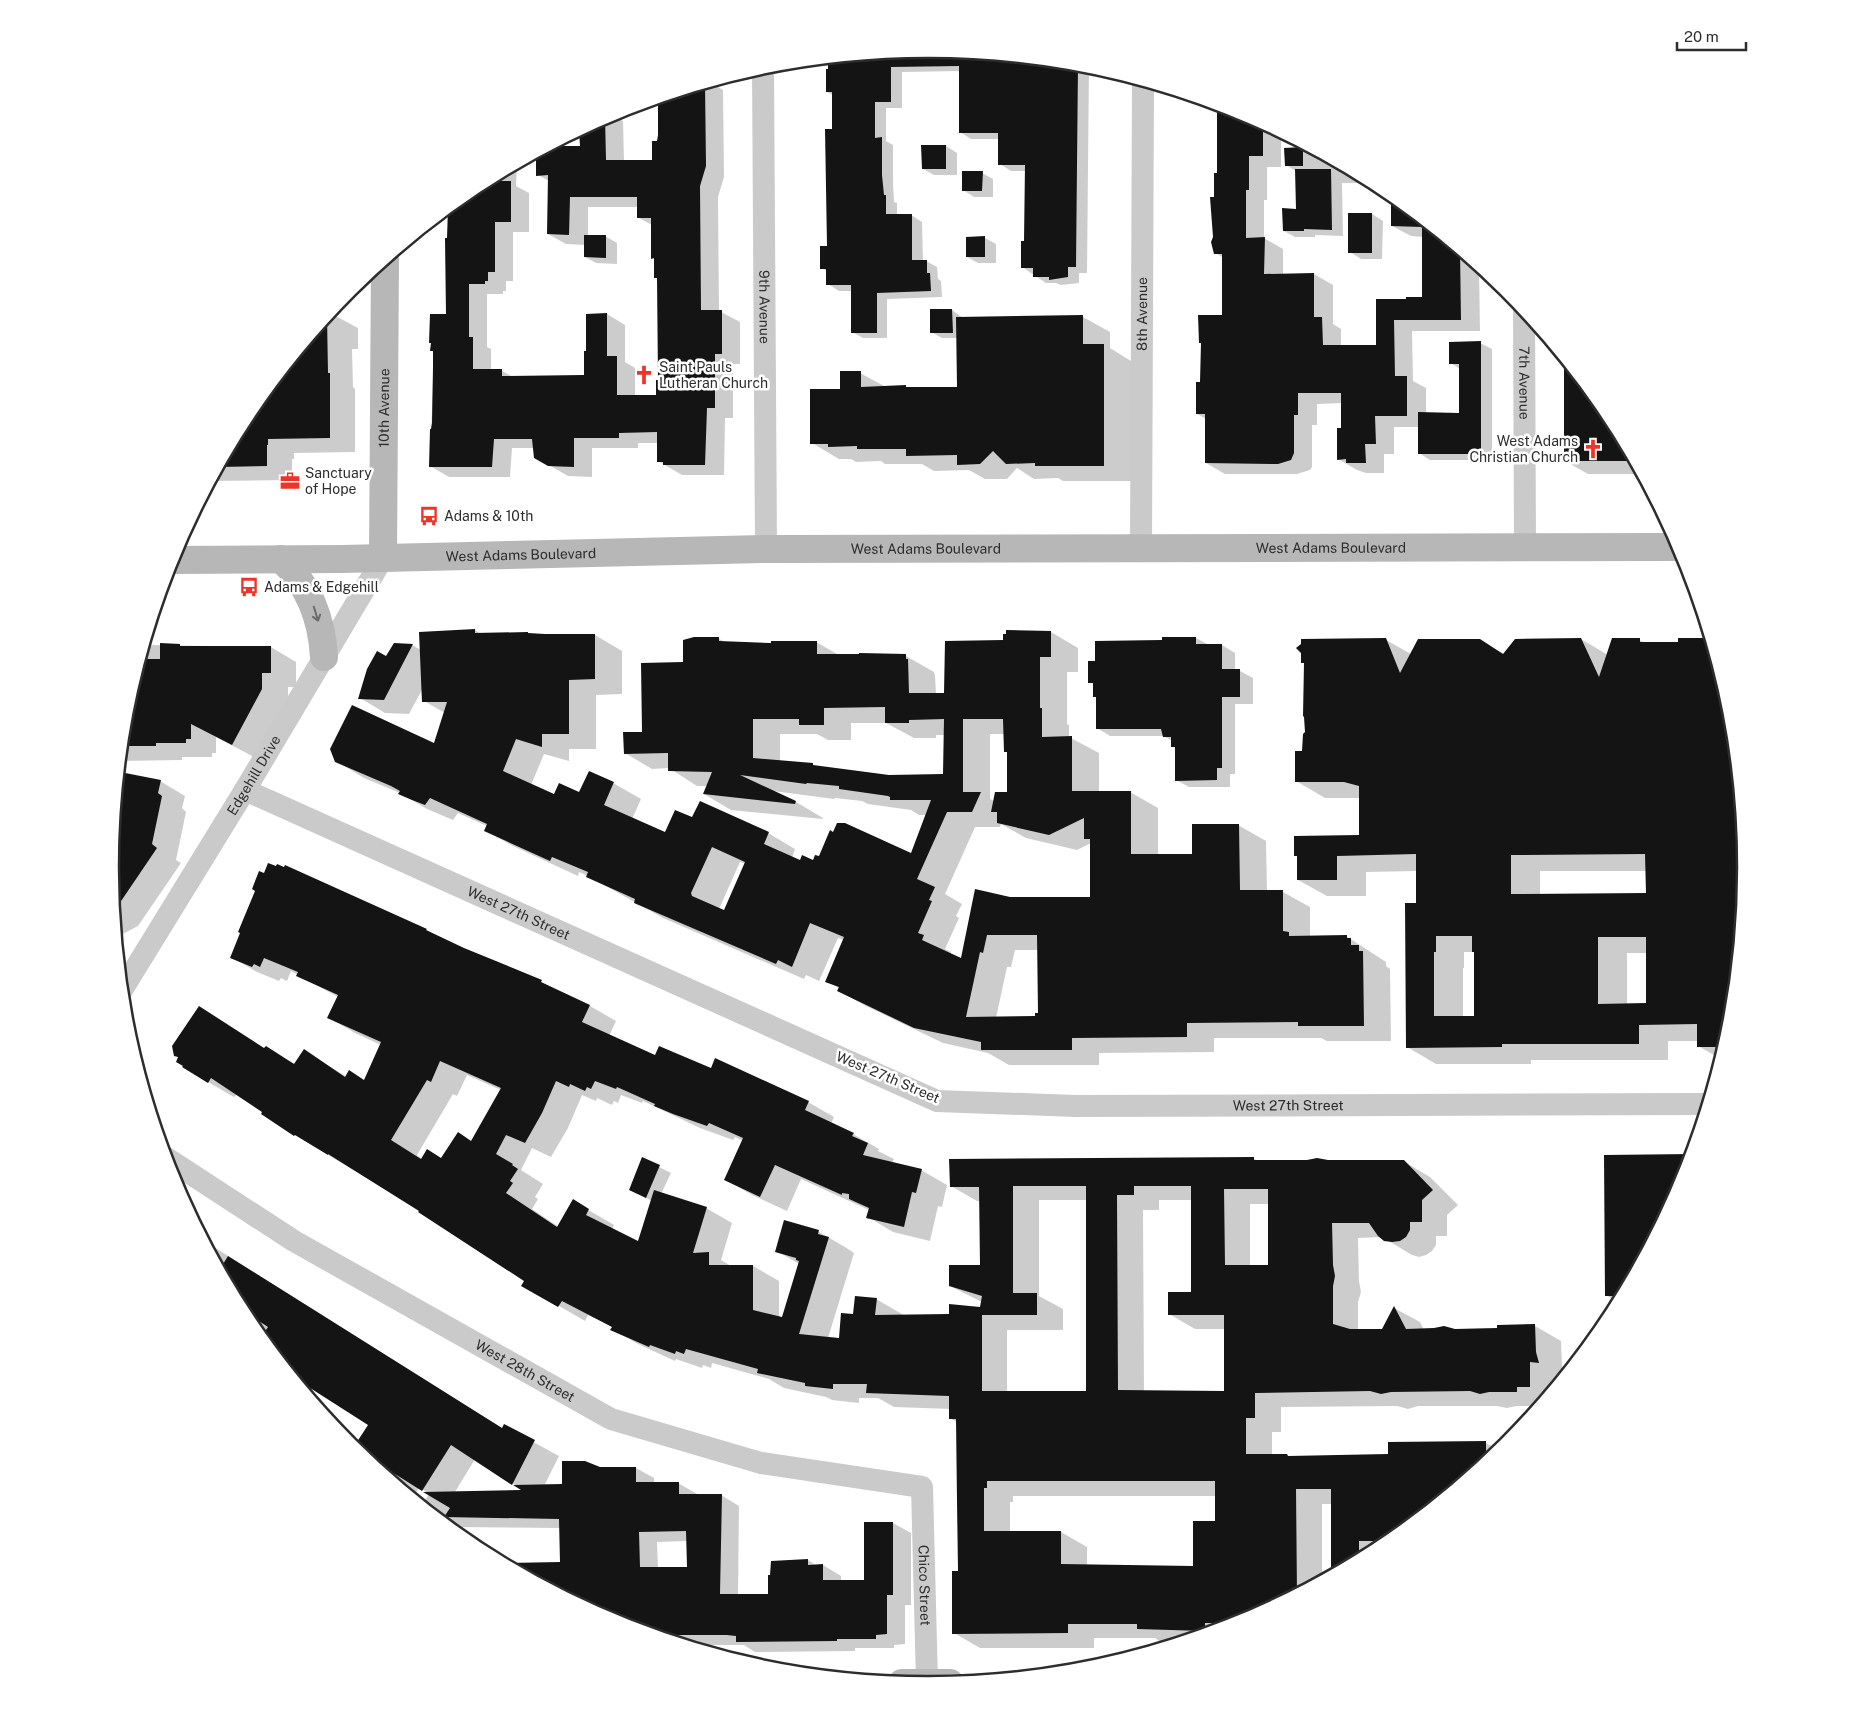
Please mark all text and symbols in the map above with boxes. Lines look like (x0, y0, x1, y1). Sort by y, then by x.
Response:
scale bar (1677, 20, 1746, 52)
text: 20 m (1684, 28, 1719, 45)
street label: 9th Avenue (756, 270, 773, 344)
street label: 8th Avenue (1134, 277, 1150, 351)
street label: 7th Avenue (1516, 346, 1532, 420)
place label: Saint Pauls Lutheran Church (659, 359, 768, 391)
church icon: Saint Pauls Lutheran Church (633, 364, 655, 386)
street label: 10th Avenue (376, 368, 392, 448)
place label: West Adams Christian Church (1469, 433, 1578, 465)
church icon: West Adams Christian Church (1582, 438, 1604, 460)
place label: Sanctuary of Hope (305, 465, 372, 497)
office icon: Sanctuary of Hope (279, 470, 301, 492)
bus stop icon: Adams & 10th (418, 505, 440, 527)
place label: Adams & 10th (444, 508, 533, 524)
street label: West Adams Boulevard (851, 540, 1001, 557)
street label: West Adams Boulevard (1256, 540, 1406, 556)
street label: West Adams Boulevard (446, 545, 596, 565)
bus stop icon: Adams & Edgehill (238, 576, 260, 598)
place label: Adams & Edgehill (264, 579, 379, 595)
one-way arrow (312, 605, 321, 621)
street label: Edgehill Drive (224, 732, 284, 818)
street label: West 27th Street (465, 883, 573, 943)
street label: West 27th Street (834, 1048, 942, 1106)
street label: West 27th Street (1233, 1097, 1344, 1114)
street label: West 28th Street (472, 1336, 578, 1405)
street label: Chico Street (915, 1545, 934, 1626)

